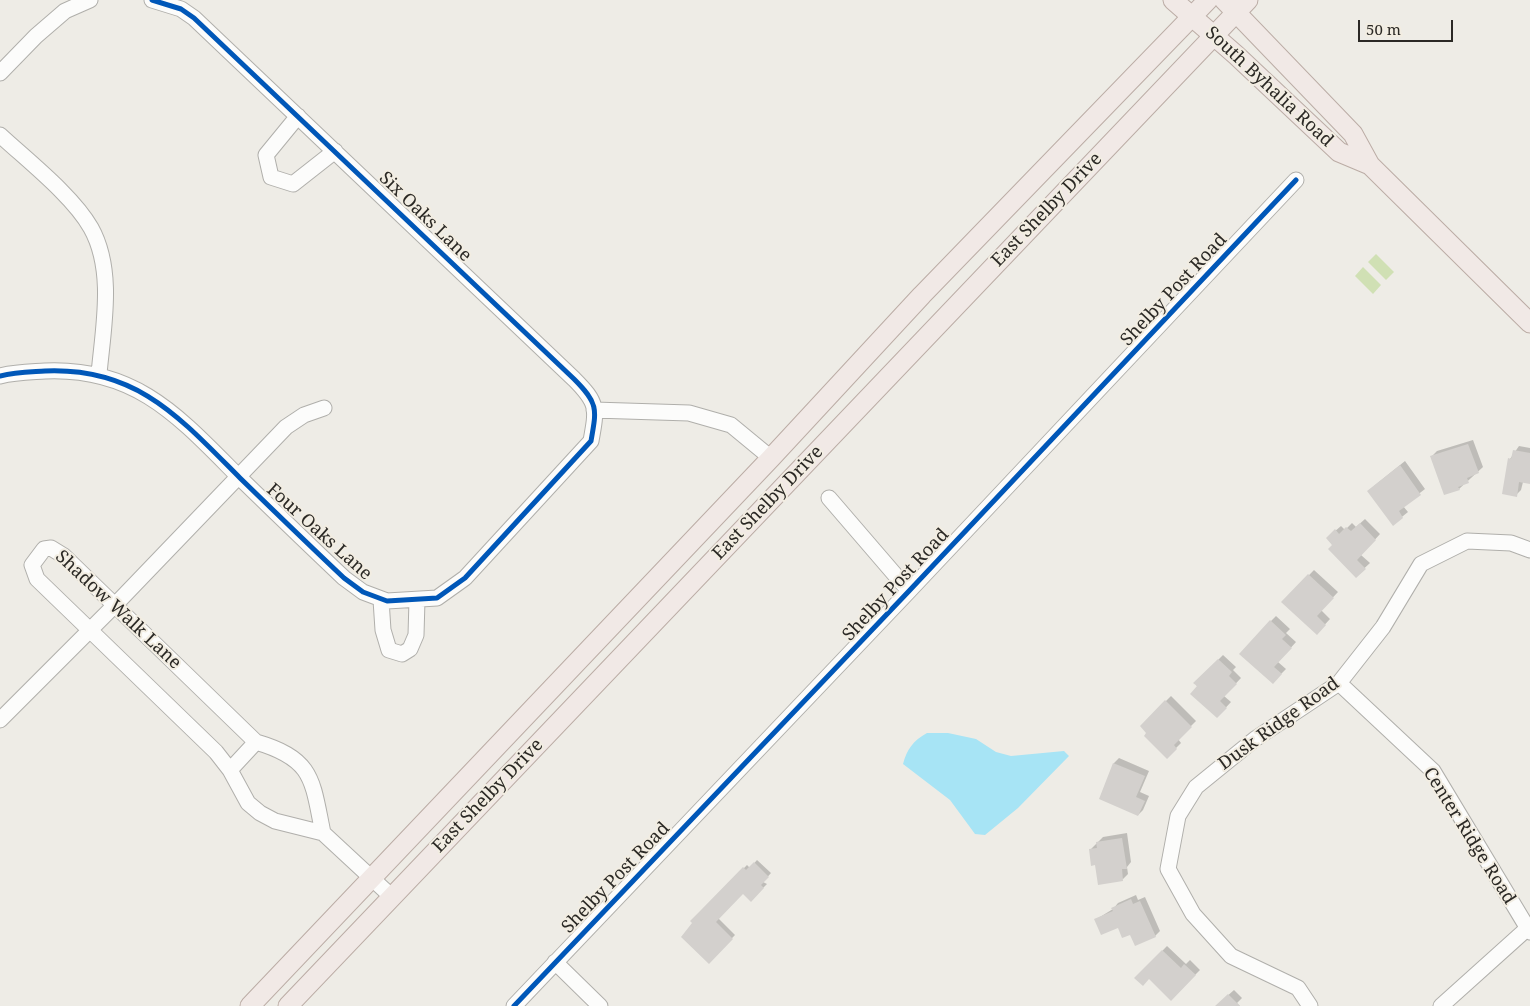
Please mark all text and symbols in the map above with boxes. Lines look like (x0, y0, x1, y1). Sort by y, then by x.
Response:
scale bar (1360, 10, 1455, 42)
text: 50 m (1366, 19, 1401, 39)
street label: South Byhalia Road (1201, 22, 1337, 152)
street label: East Shelby Drive (987, 149, 1107, 271)
street label: Six Oaks Lane (374, 168, 476, 266)
street label: Shelby Post Road (1116, 229, 1232, 351)
street label: East Shelby Drive (708, 442, 828, 564)
street label: Four Oaks Lane (262, 479, 376, 585)
street label: Shelby Post Road (838, 524, 954, 646)
street label: Shadow Walk Lane (51, 546, 185, 674)
street label: Dusk Ridge Road (1214, 673, 1344, 775)
street label: East Shelby Drive (428, 735, 548, 857)
street label: Center Ridge Road (1418, 764, 1520, 908)
street label: Shelby Post Road (558, 818, 674, 938)

